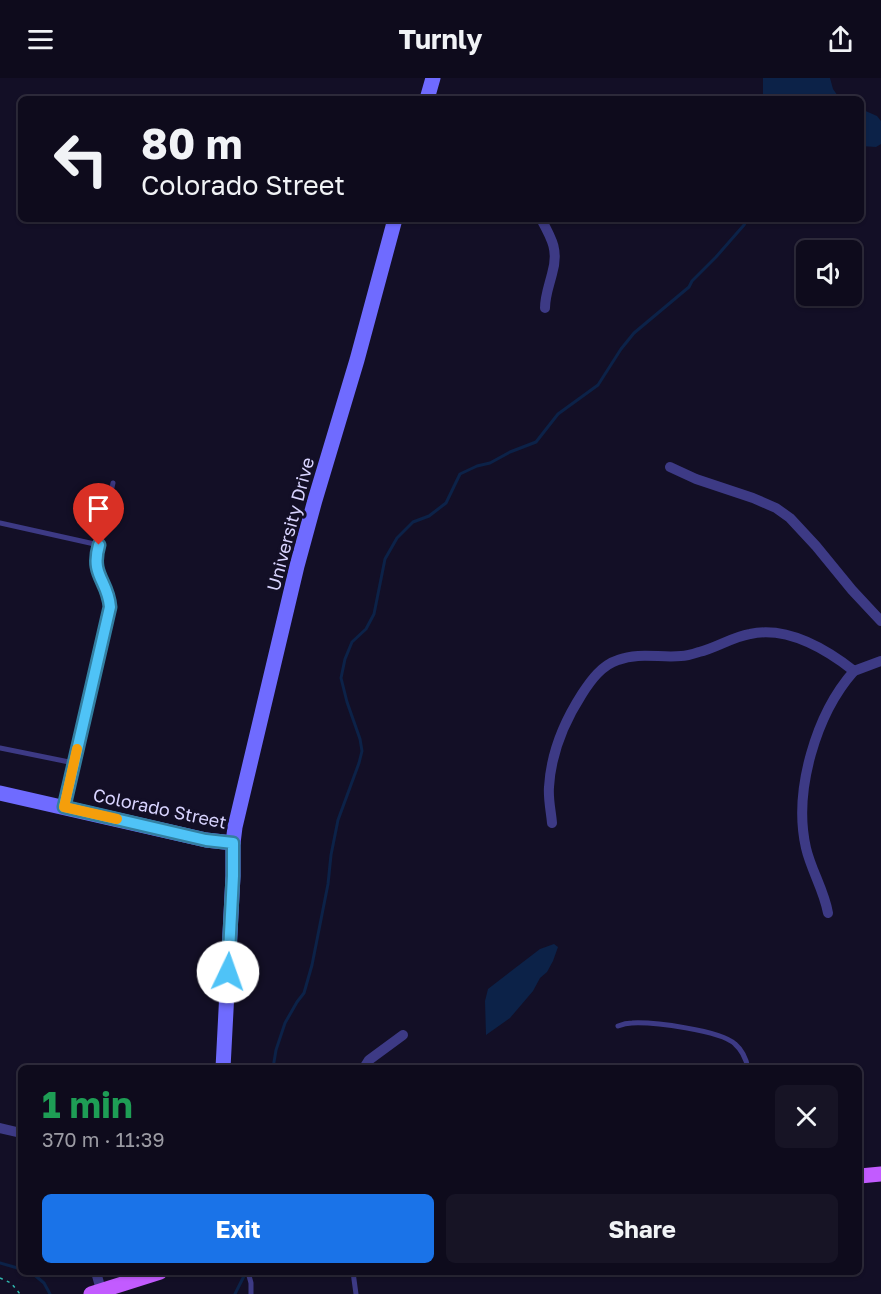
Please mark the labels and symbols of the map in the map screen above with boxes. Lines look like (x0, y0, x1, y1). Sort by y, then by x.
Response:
street label: University Drive (262, 455, 318, 593)
pin (73, 483, 124, 545)
street label: Colorado Street (91, 783, 229, 833)
position arrow (196, 940, 260, 1004)

